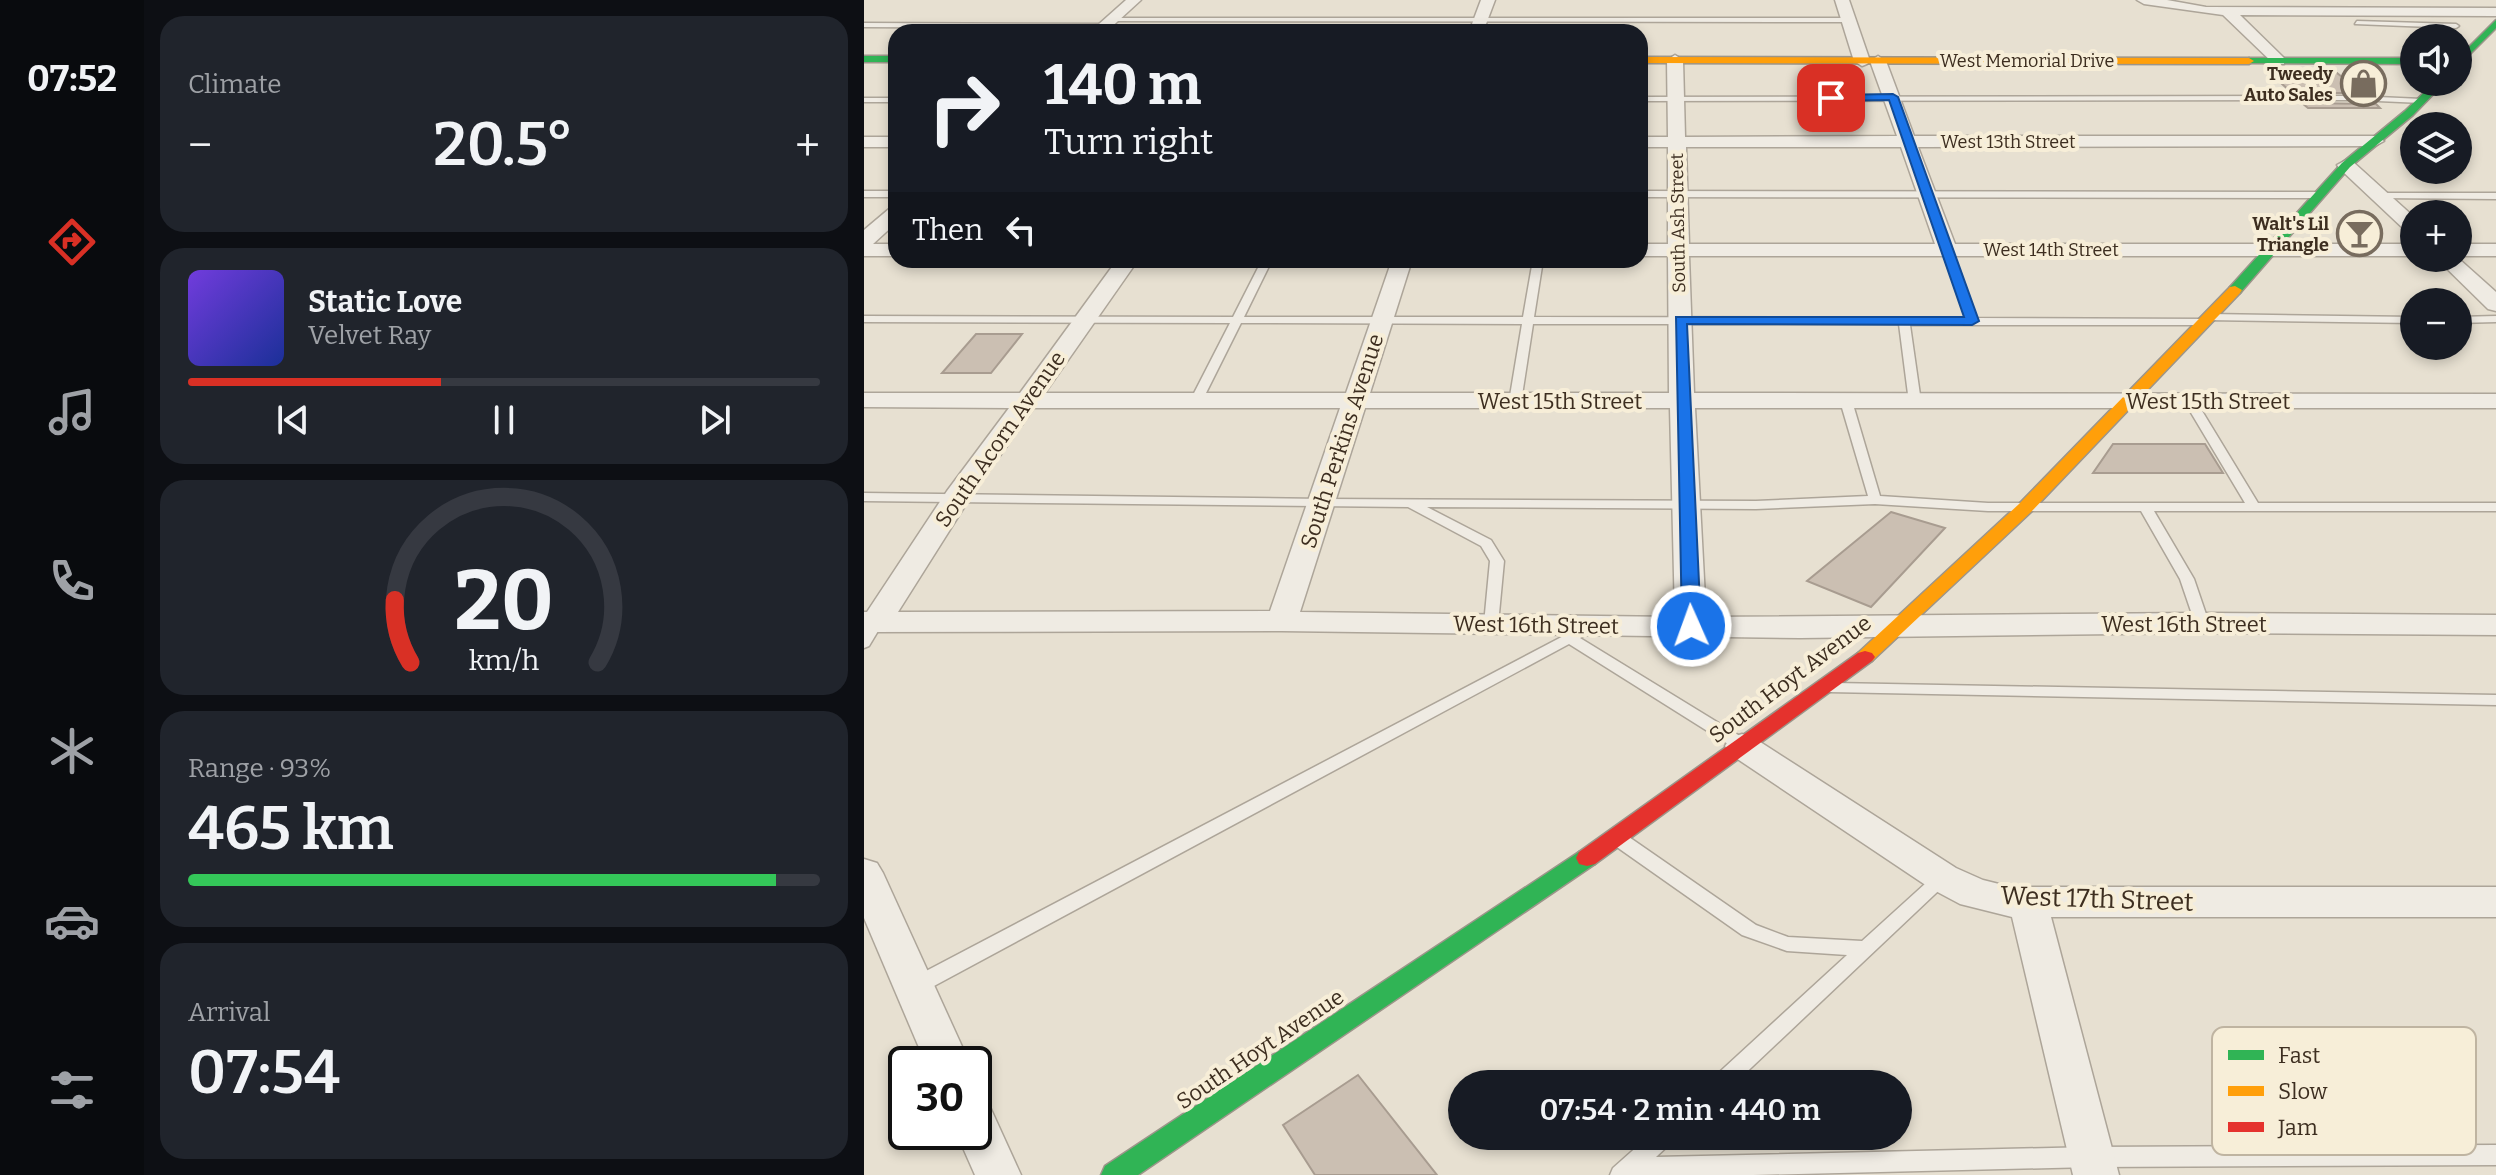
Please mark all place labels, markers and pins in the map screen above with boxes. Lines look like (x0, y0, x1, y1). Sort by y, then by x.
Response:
shop icon: Tweedy Auto Sales (2340, 60, 2388, 108)
place label: Tweedy Auto Sales (2244, 63, 2334, 106)
pin (1797, 64, 1865, 132)
bar icon: Walt's Lil Triangle (2336, 210, 2384, 258)
place label: Walt's Lil Triangle (2252, 213, 2329, 256)

